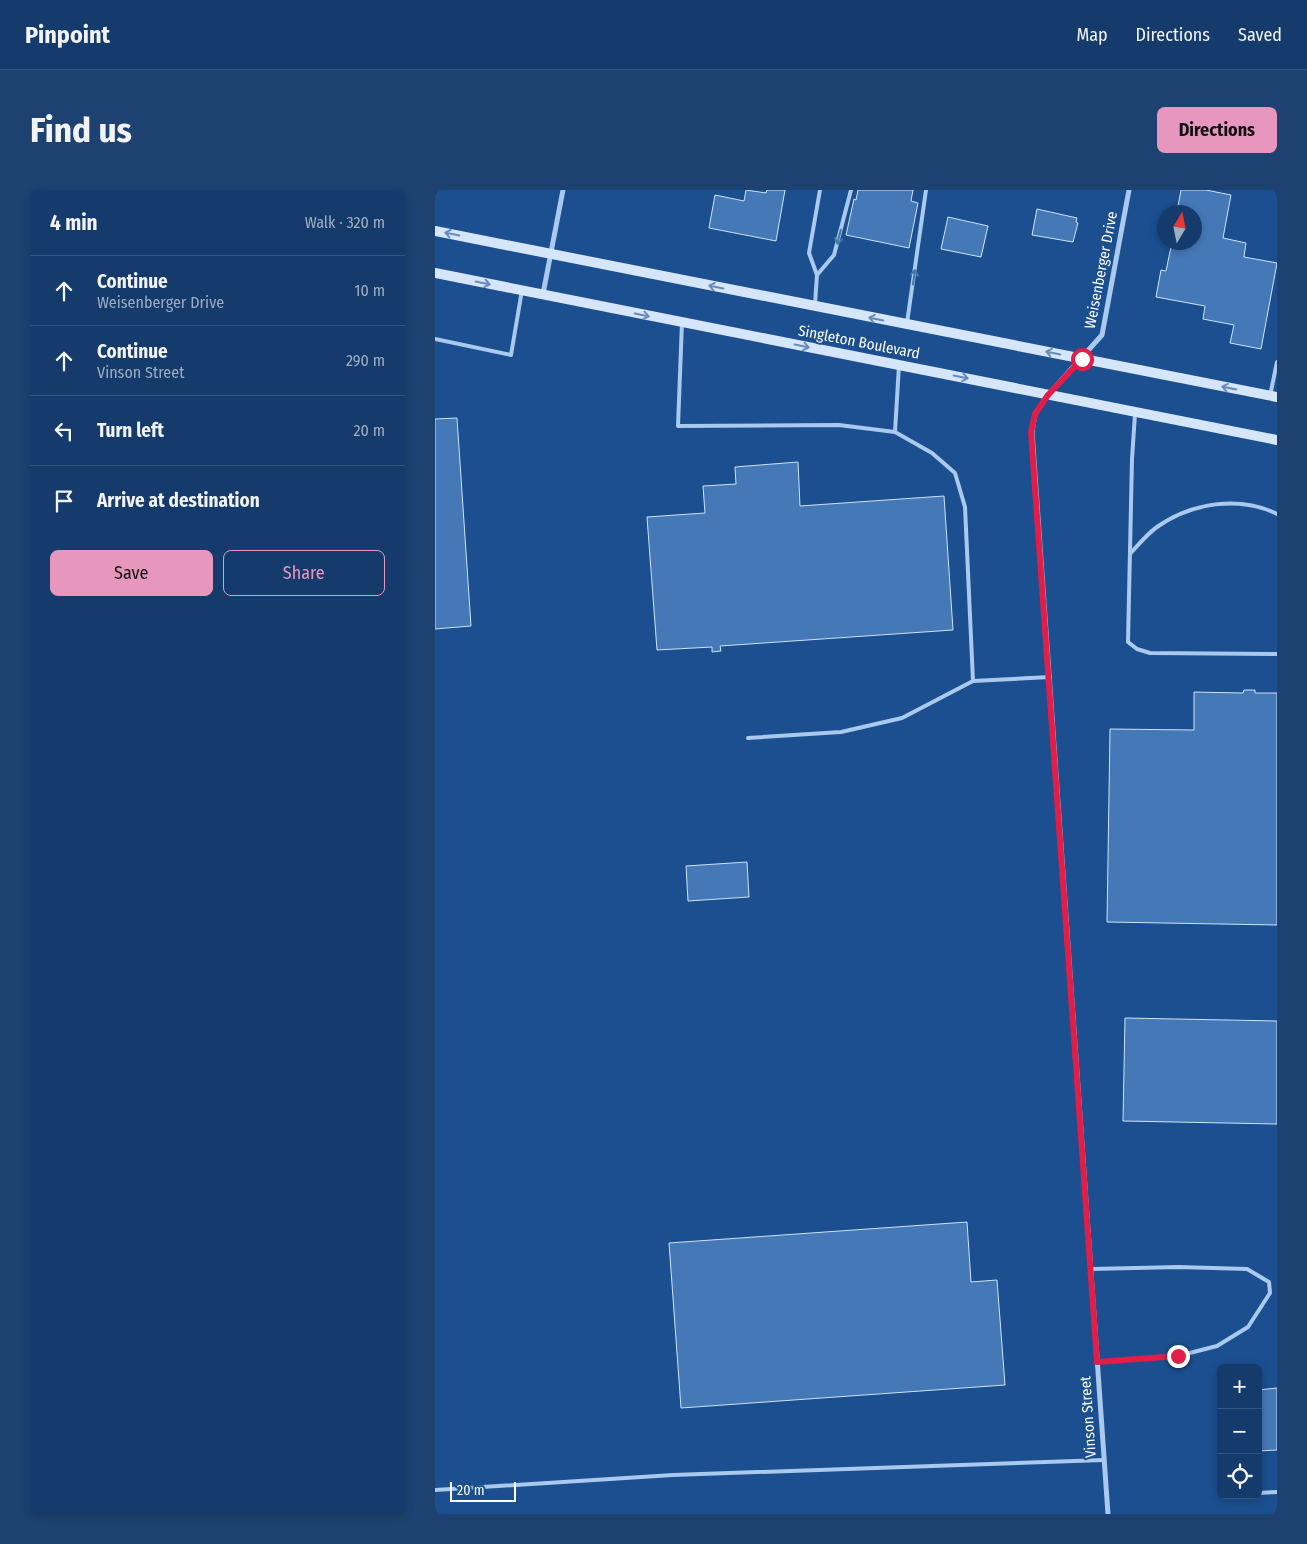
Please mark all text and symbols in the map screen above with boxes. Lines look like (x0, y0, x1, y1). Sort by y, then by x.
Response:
text: Pinpoint (25, 21, 110, 49)
text: Map (1076, 24, 1108, 46)
text: Directions (1136, 24, 1210, 46)
text: Saved (1238, 24, 1282, 46)
button: Directions (1157, 107, 1277, 153)
text: Find us (30, 109, 132, 151)
north arrow (1157, 205, 1202, 250)
text: 4 min (50, 210, 98, 236)
street label: Weisenberger Drive (1081, 210, 1121, 330)
text: Walk · 320 m (305, 213, 385, 232)
one-way arrow (444, 229, 460, 238)
one-way arrow (834, 229, 843, 245)
one-way arrow (909, 269, 919, 285)
text: Continue (97, 270, 168, 293)
icon: ahead (50, 277, 78, 305)
one-way arrow (474, 278, 490, 288)
text: 10 m (354, 281, 385, 300)
one-way arrow (709, 282, 725, 291)
text: Weisenberger Drive (97, 293, 224, 312)
one-way arrow (634, 310, 650, 320)
one-way arrow (868, 313, 884, 323)
street label: Singleton Boulevard (797, 321, 921, 363)
text: Continue (97, 340, 168, 363)
one-way arrow (793, 342, 809, 351)
icon: ahead (50, 347, 78, 375)
one-way arrow (1045, 348, 1061, 357)
route start (1071, 348, 1094, 371)
text: 290 m (346, 351, 385, 370)
text: Vinson Street (97, 363, 184, 382)
one-way arrow (953, 373, 969, 383)
one-way arrow (1222, 382, 1238, 392)
icon: left (50, 417, 78, 445)
text: Turn left (97, 419, 164, 442)
text: 20 m (354, 421, 385, 440)
icon: arrive (50, 487, 78, 515)
text: Arrive at destination (97, 489, 260, 512)
button: Save (50, 550, 213, 596)
button: Share (223, 550, 385, 596)
route end (1167, 1345, 1190, 1368)
map controls (1217, 1364, 1262, 1499)
button: + (1217, 1364, 1262, 1409)
street label: Vinson Street (1076, 1375, 1100, 1458)
button: − (1217, 1409, 1262, 1454)
button: locate (1217, 1454, 1262, 1499)
scale bar (450, 1479, 516, 1502)
text: 20 m (457, 1482, 485, 1499)

